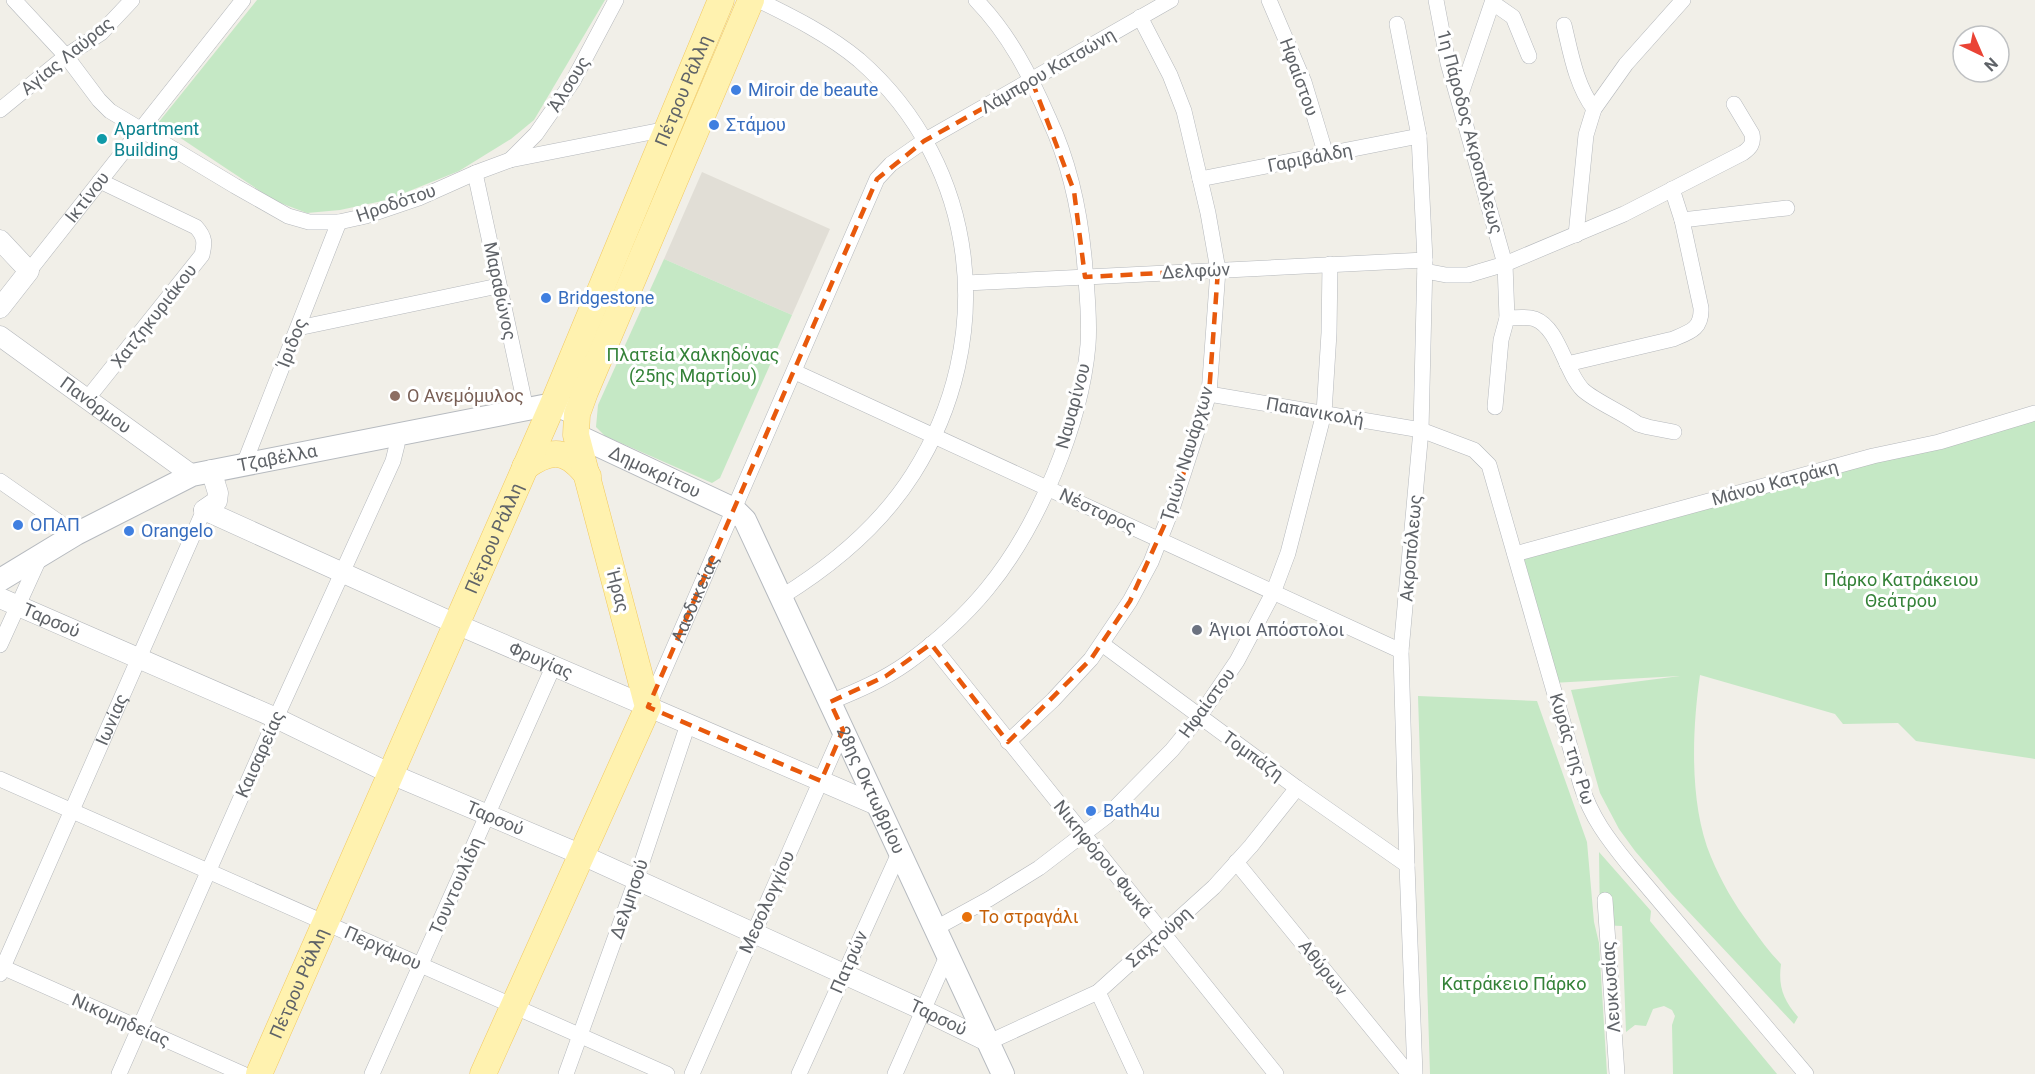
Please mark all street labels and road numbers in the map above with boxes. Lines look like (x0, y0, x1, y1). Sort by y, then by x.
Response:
street label: Αγίας Λαύρας (16, 12, 117, 99)
street label: Λάμπρου Κατσώνη (977, 23, 1119, 118)
street label: 1η Πάροδος Ακροπόλεως (1433, 28, 1508, 236)
street label: Πέτρου Ράλλη (650, 32, 715, 149)
street label: Ηφαίστου (1276, 35, 1323, 119)
street label: Άλσους (543, 52, 594, 116)
street label: Γαριβάλδη (1266, 139, 1354, 176)
street label: Ικτίνου (60, 167, 113, 227)
street label: Ηροδότου (353, 179, 438, 226)
street label: Μαραθώνος (480, 240, 521, 342)
street label: Δελφών (1161, 258, 1231, 283)
street label: Χατζηκυριάκου (107, 260, 201, 372)
street label: Ίριδος (272, 315, 311, 372)
street label: Ναυαρίνου (1051, 361, 1094, 451)
street label: Πανόρμου (56, 372, 135, 437)
street label: Τριών Ναυάρχων (1156, 384, 1217, 524)
street label: Παπανικολή (1265, 393, 1366, 430)
street label: Τζαβέλλα (236, 439, 320, 476)
street label: Δημοκρίτου (606, 441, 704, 502)
street label: Μάνου Κατράκη (1709, 456, 1841, 510)
street label: Πέτρου Ράλλη (460, 480, 527, 597)
street label: Νέστορος (1056, 484, 1140, 537)
street label: Ακροπόλεως (1395, 494, 1426, 602)
street label: Λαοδικείας (666, 551, 723, 646)
street label: Ήρας (602, 566, 634, 615)
street label: Ταρσού (20, 598, 84, 642)
street label: Φρυγίας (506, 637, 576, 683)
street label: Ηφαίστου (1174, 664, 1239, 742)
street label: Ιωνίας (91, 690, 132, 748)
street label: Κυράς της Ρω (1546, 691, 1599, 807)
street label: Καισαρείας (231, 707, 288, 801)
street label: 28ης Οκτωβρίου (833, 723, 910, 857)
street label: Τομπάζη (1219, 726, 1288, 785)
street label: Ταρσού (463, 796, 527, 839)
street label: Νικηφόρου Φωκά (1050, 796, 1158, 922)
street label: Τουντουλίδη (425, 834, 486, 938)
street label: Μεσολογγίου (735, 847, 799, 956)
street label: Δελμησού (605, 856, 652, 942)
street label: Σαχτούρη (1122, 902, 1195, 971)
street label: Περγάμου (341, 921, 425, 974)
street label: Πέτρου Ράλλη (265, 925, 332, 1042)
street label: Πατρών (825, 927, 872, 996)
street label: Αθύρων (1295, 936, 1352, 1000)
street label: Λευκωσίας (1597, 940, 1624, 1034)
street label: Νικομηδείας (69, 989, 173, 1050)
street label: Ταρσού (907, 995, 970, 1040)

